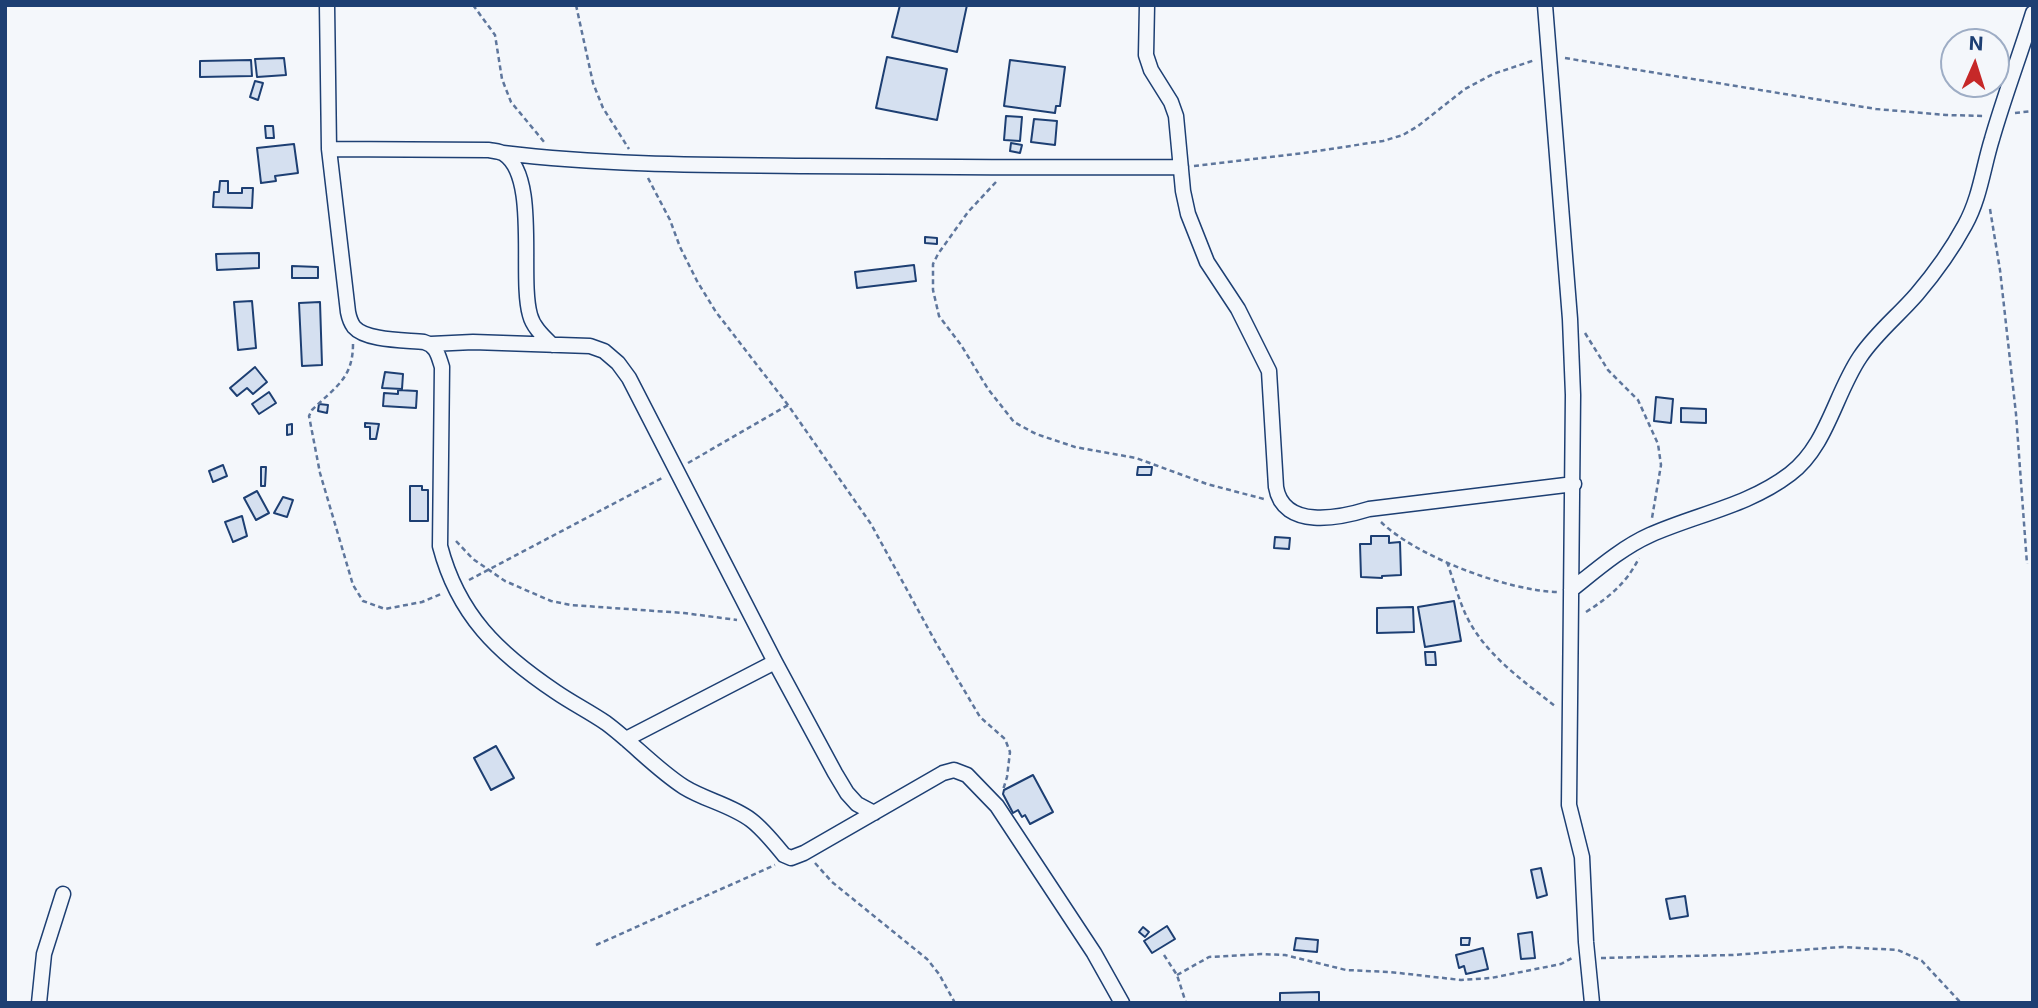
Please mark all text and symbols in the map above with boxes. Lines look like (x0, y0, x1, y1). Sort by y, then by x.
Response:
north arrow (1940, 28, 2010, 98)
text: N (1968, 32, 1984, 55)

